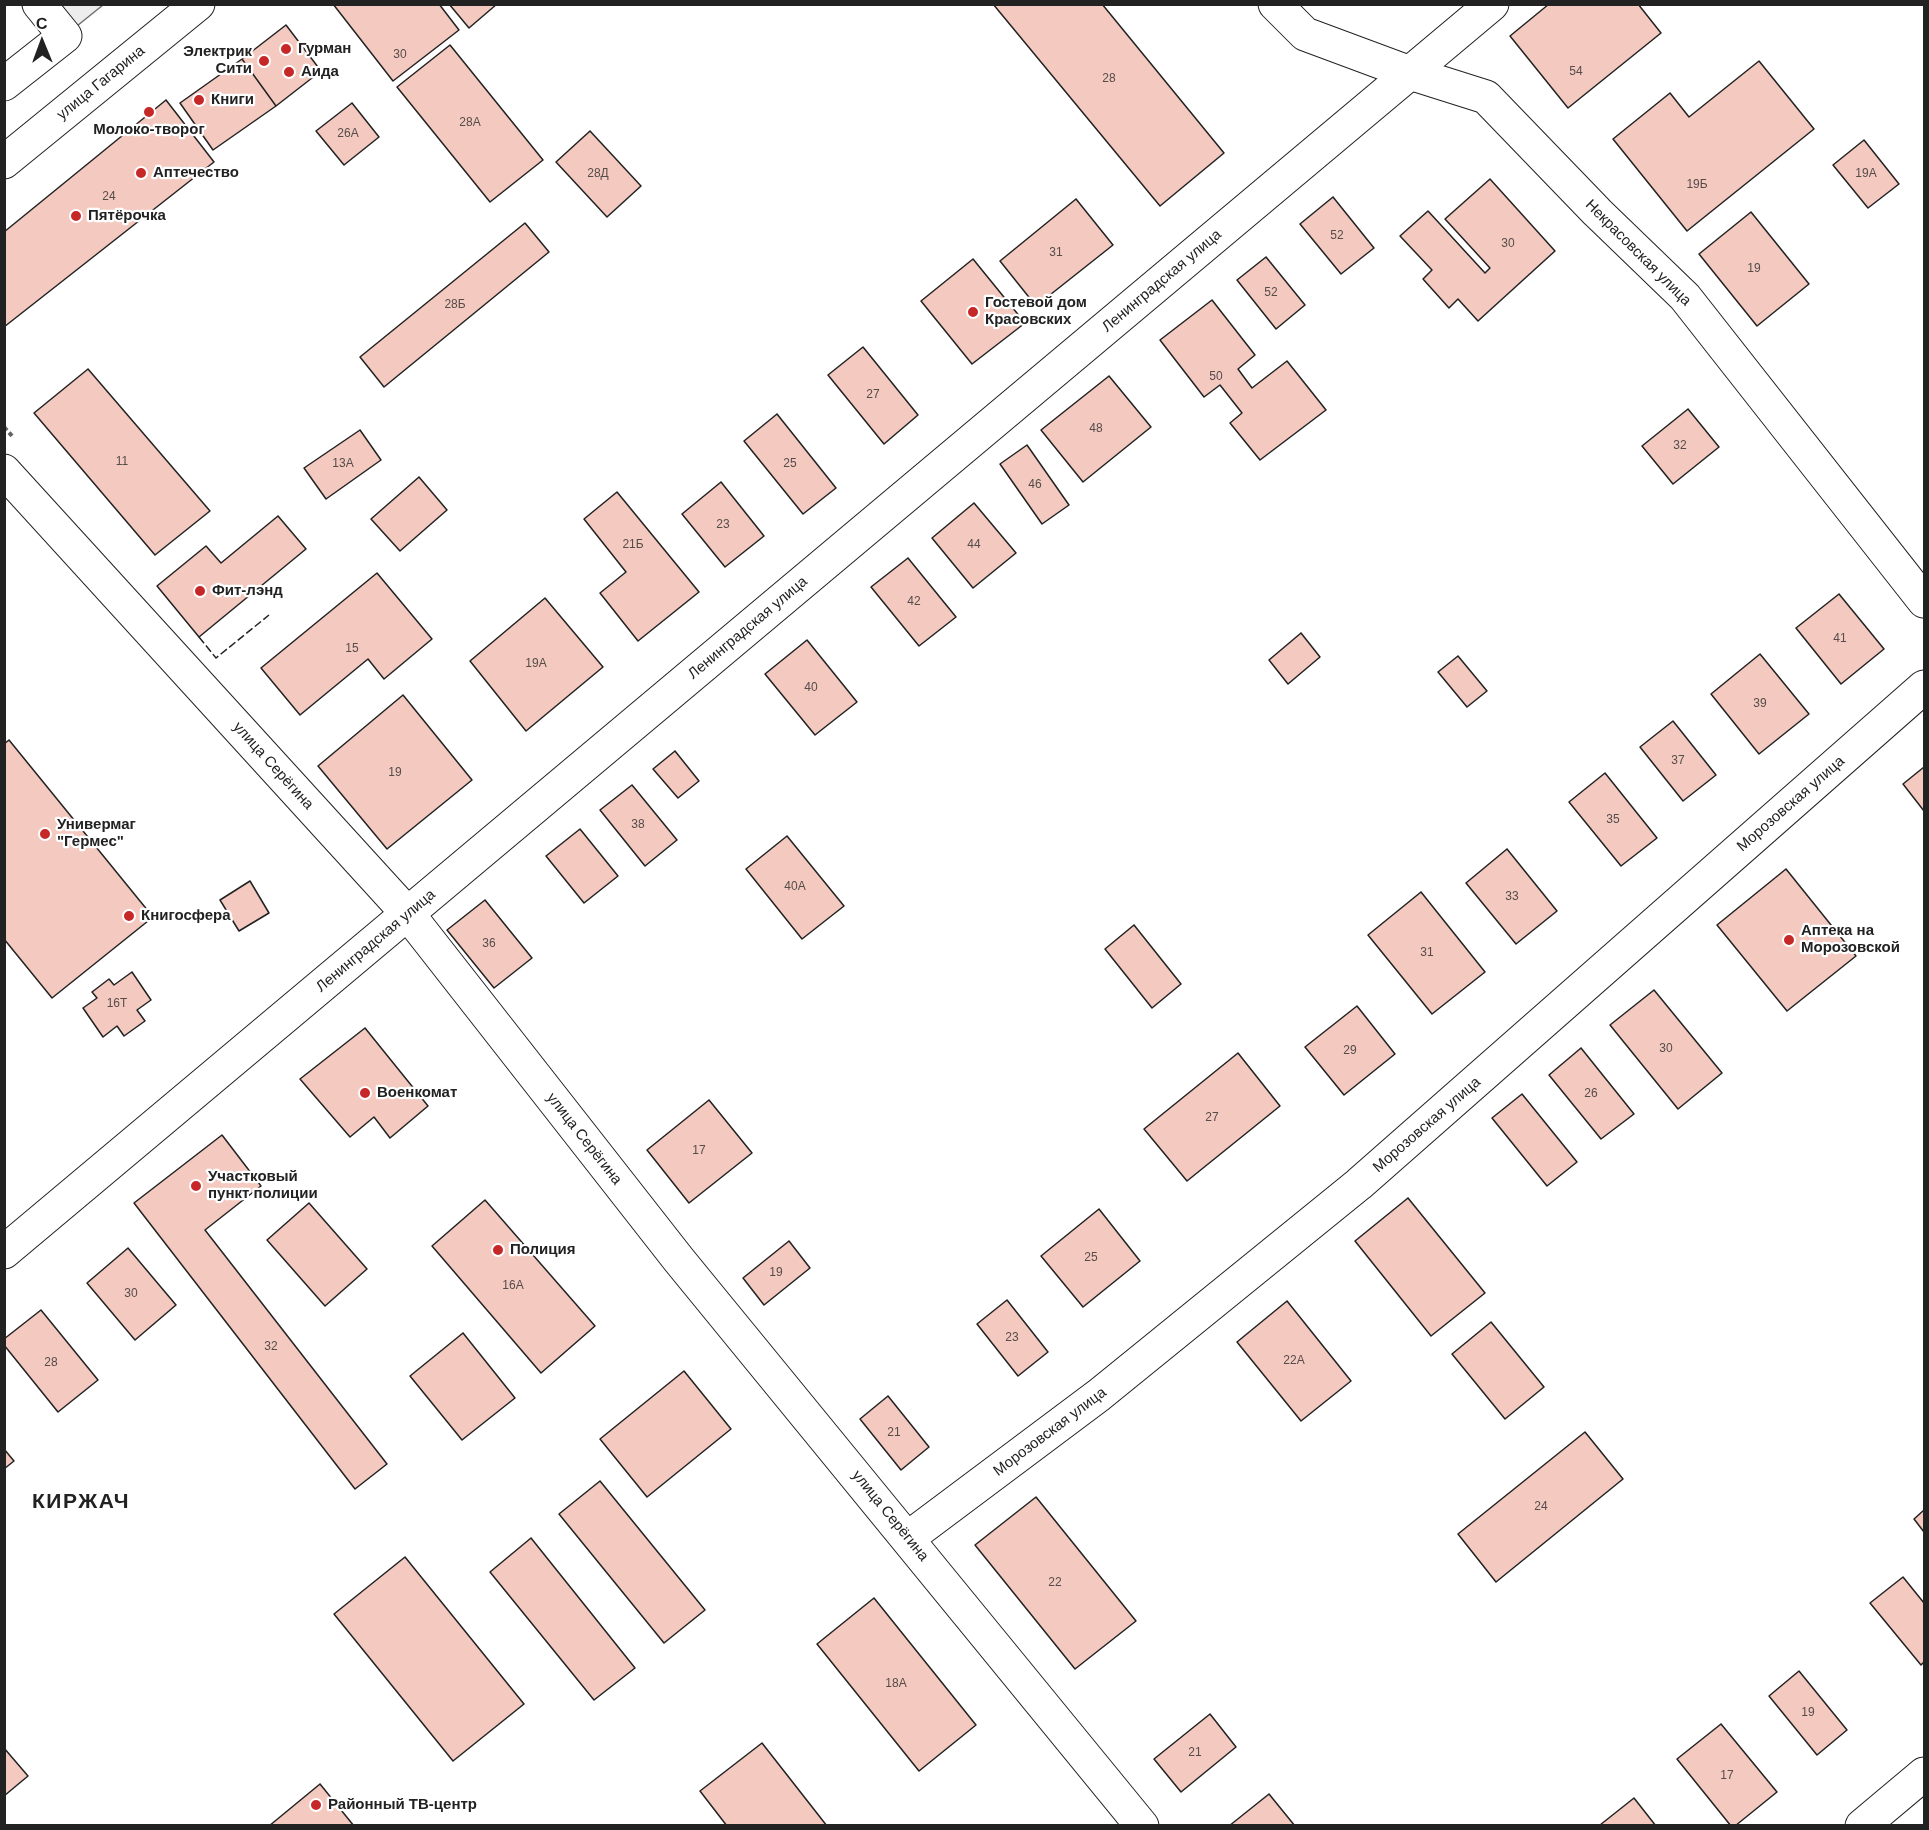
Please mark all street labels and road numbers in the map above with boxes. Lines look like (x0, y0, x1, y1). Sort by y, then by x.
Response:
street label: улица Гагарина (53, 42, 149, 124)
street label: Некрасовская улица (1581, 196, 1695, 310)
street label: Ленинградская улица (1099, 226, 1225, 336)
street label: Ленинградская улица (685, 573, 811, 683)
street label: улица Серёгина (229, 718, 317, 814)
street label: Морозовская улица (1734, 752, 1848, 856)
street label: Ленинградская улица (313, 886, 439, 996)
street label: Морозовская улица (1370, 1073, 1484, 1177)
street label: улица Серёгина (543, 1089, 625, 1189)
street label: Морозовская улица (990, 1384, 1110, 1480)
street label: улица Серёгина (848, 1467, 932, 1565)

